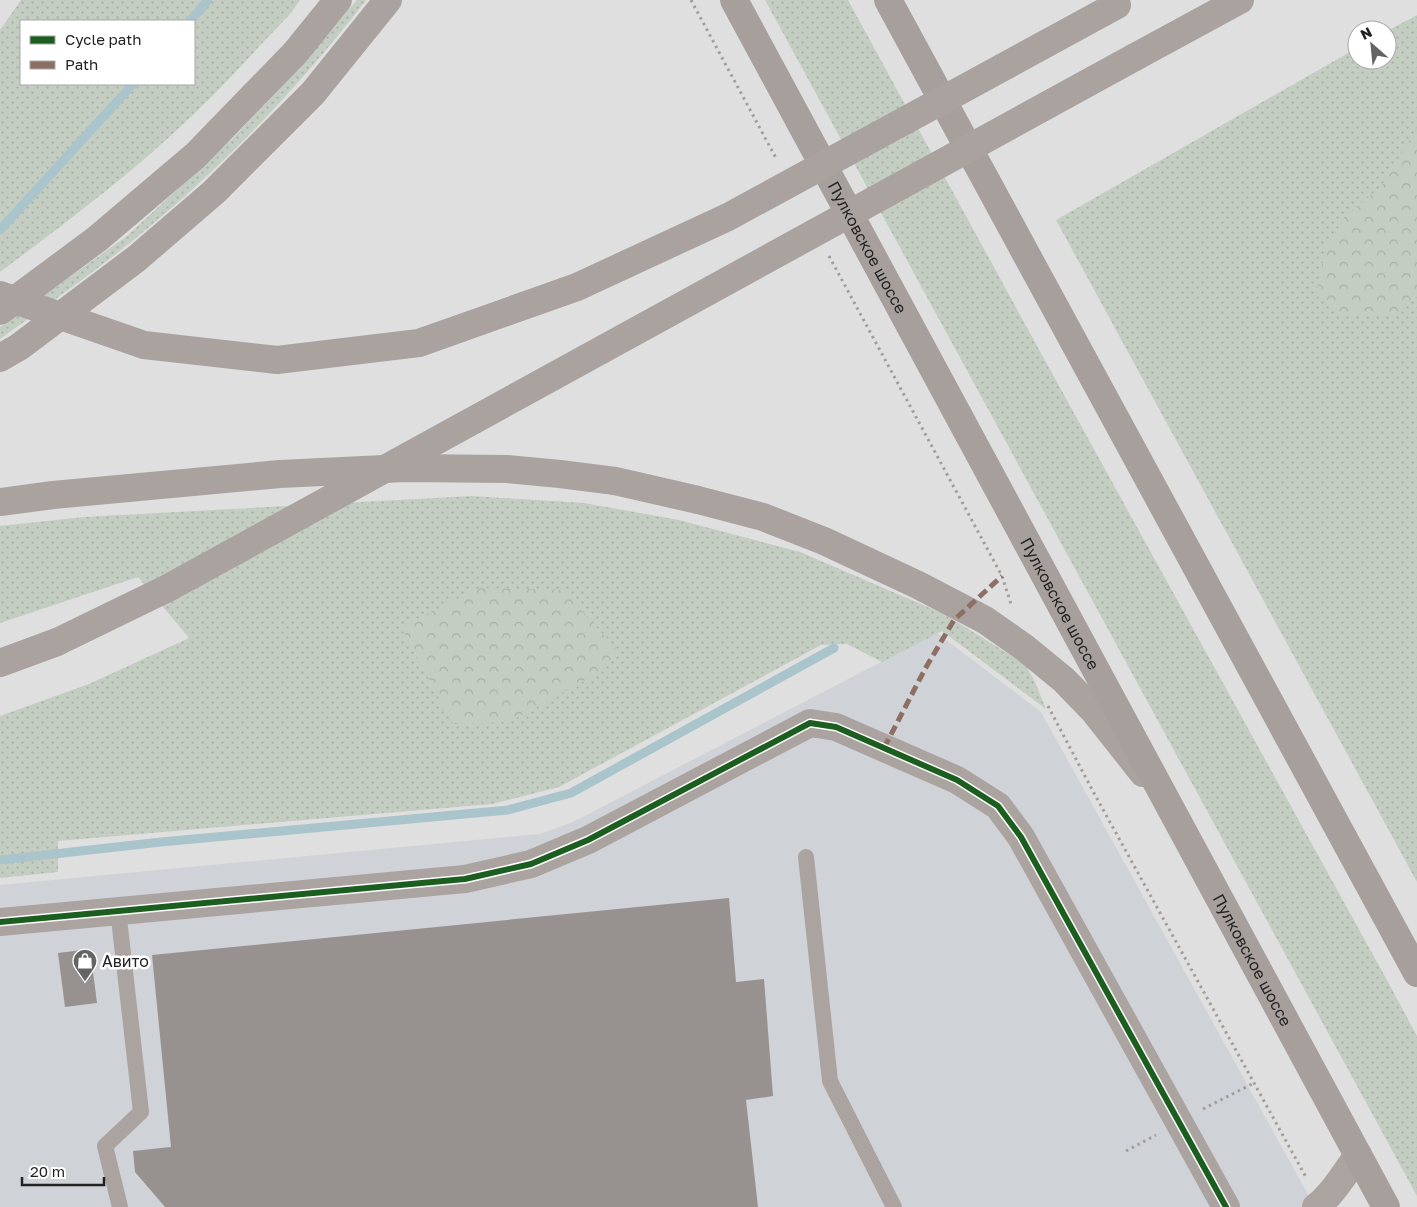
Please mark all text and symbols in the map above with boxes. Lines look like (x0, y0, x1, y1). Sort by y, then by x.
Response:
legend (20, 20, 195, 85)
north arrow (1347, 20, 1397, 70)
text: N (1357, 23, 1374, 43)
text: Cycle path (65, 30, 141, 48)
text: Path (65, 55, 98, 73)
street label: Пулковское шоссе (824, 178, 911, 317)
street label: Пулковское шоссе (1016, 534, 1104, 673)
street label: Пулковское шоссе (1209, 890, 1296, 1030)
shop icon: Авито (72, 948, 98, 982)
place label: Авито (102, 951, 149, 971)
scale bar (22, 1154, 105, 1186)
text: 20 m (30, 1162, 65, 1180)

